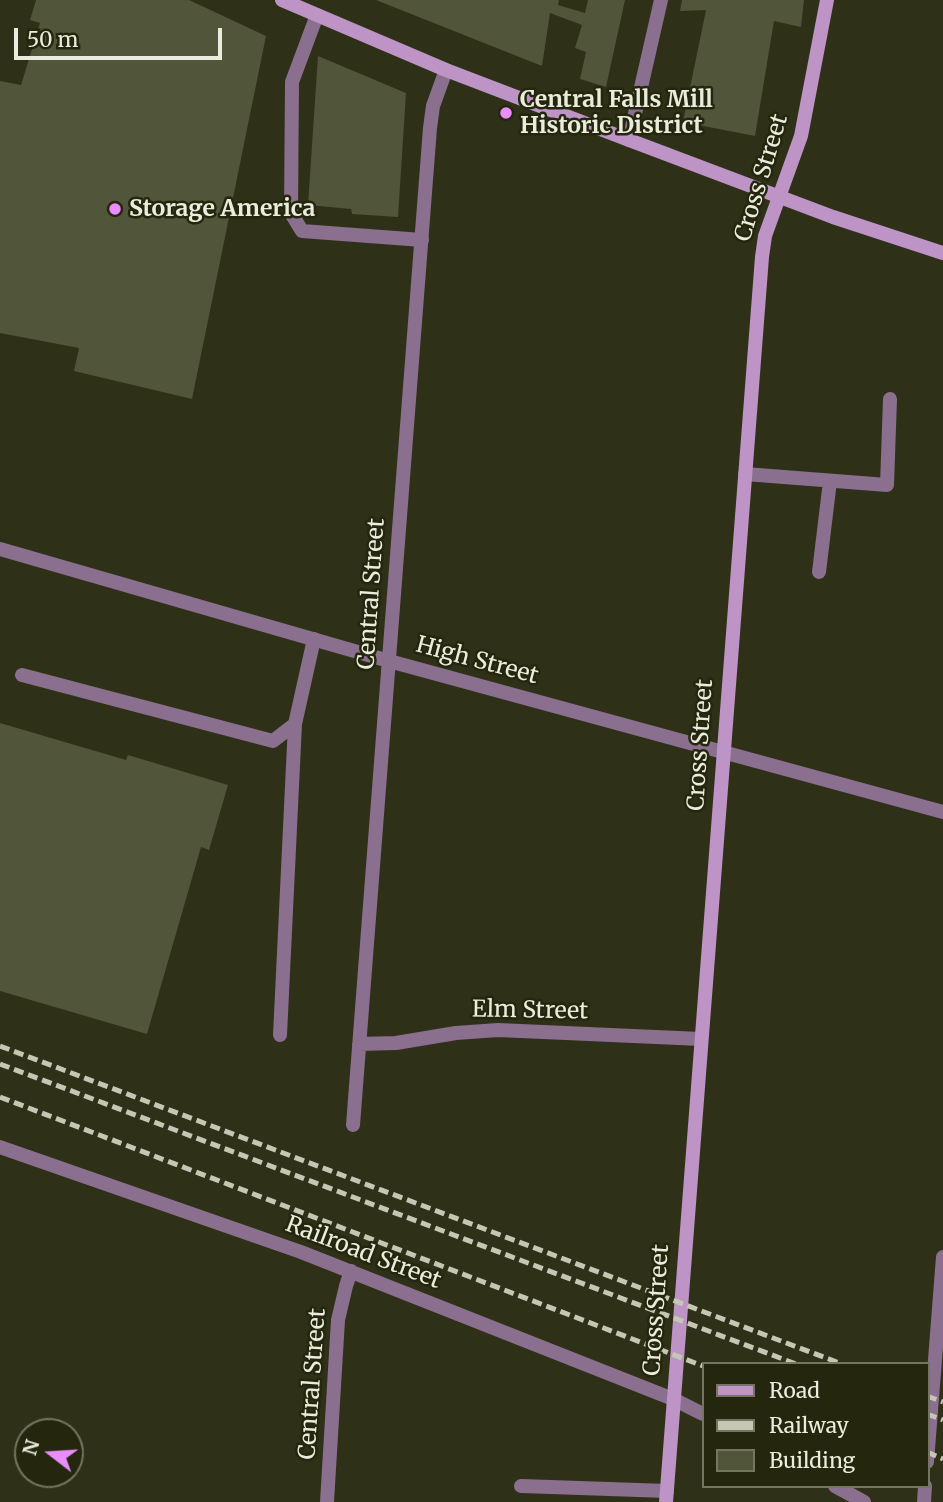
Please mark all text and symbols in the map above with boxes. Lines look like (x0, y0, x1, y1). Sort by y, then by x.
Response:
scale bar (18, 14, 226, 58)
text: 50 m (27, 26, 78, 53)
place label: Central Falls Mill Historic District (520, 86, 713, 140)
marker: Central Falls Mill Historic District (498, 105, 514, 121)
street label: Cross Street (730, 111, 794, 245)
place label: Storage America (129, 195, 315, 223)
marker: Storage America (107, 201, 123, 217)
street label: Central Street (353, 517, 391, 671)
street label: High Street (413, 631, 541, 691)
street label: Cross Street (683, 678, 719, 812)
street label: Elm Street (472, 996, 588, 1026)
street label: Railroad Street (281, 1211, 445, 1295)
street label: Cross Street (639, 1243, 675, 1377)
street label: Central Street (294, 1307, 332, 1461)
legend (702, 1362, 929, 1488)
text: Road (769, 1377, 820, 1404)
text: Railway (769, 1412, 849, 1439)
north arrow (14, 1418, 84, 1488)
text: N (17, 1437, 44, 1458)
text: Building (769, 1447, 855, 1474)

